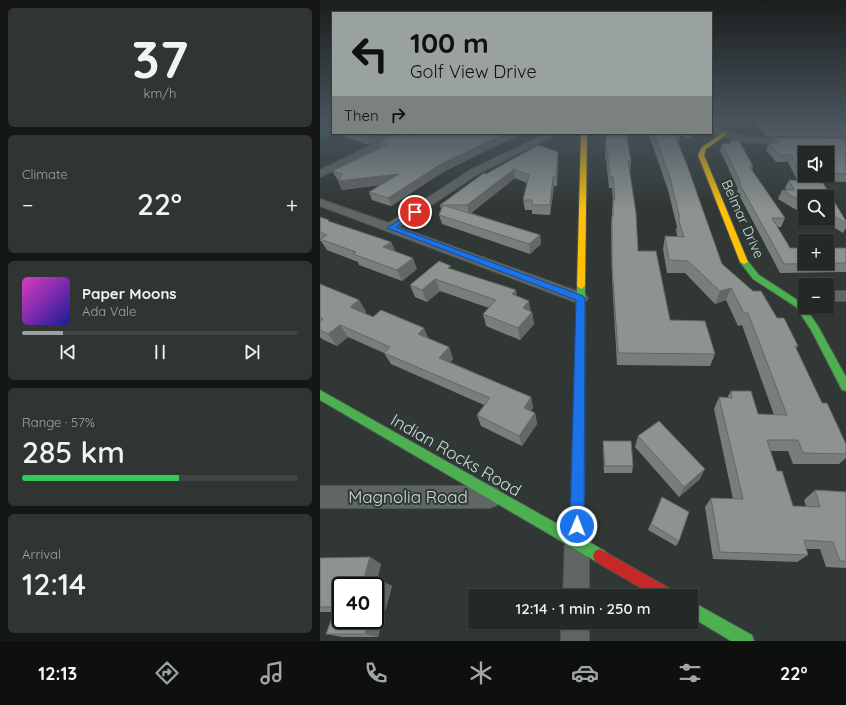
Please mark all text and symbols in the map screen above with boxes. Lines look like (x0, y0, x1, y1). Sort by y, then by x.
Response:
text: 100 m (410, 25, 489, 60)
text: 37 (132, 26, 188, 91)
icon: left (344, 28, 396, 80)
text: Golf View Drive (410, 60, 537, 83)
text: km/h (144, 85, 176, 101)
icon: right (387, 104, 409, 126)
text: Then (344, 106, 379, 125)
map controls (798, 146, 834, 314)
button: sound (798, 146, 834, 182)
text: Climate (22, 166, 68, 182)
street label: Belmar Drive (718, 177, 768, 261)
text: 22° (137, 185, 182, 223)
button: search (798, 190, 834, 226)
text: − (22, 191, 33, 219)
text: + (286, 191, 298, 219)
pin (398, 195, 432, 229)
icon: arrive (404, 201, 426, 223)
button: + (798, 234, 834, 270)
button: − (798, 278, 834, 314)
text: Paper Moons (82, 284, 177, 303)
text: Ada Vale (82, 303, 136, 319)
icon: previous (57, 341, 79, 363)
icon: pause (149, 341, 171, 363)
icon: next (241, 341, 263, 363)
street label: Indian Rocks Road (387, 409, 525, 500)
text: Range · 57% (22, 414, 95, 430)
text: 285 km (22, 433, 125, 471)
street label: Magnolia Road (348, 486, 468, 507)
position arrow (556, 505, 598, 547)
text: Arrival (22, 546, 61, 562)
text: 12:14 (22, 565, 86, 603)
speed limit sign: 40 (332, 577, 384, 629)
text: 12:14 · 1 min · 250 m (515, 599, 651, 618)
icon: directions (153, 659, 181, 687)
icon: music (258, 659, 286, 687)
icon: phone (362, 659, 390, 687)
icon: climate (467, 659, 495, 687)
icon: car (571, 659, 599, 687)
icon: filters (676, 659, 704, 687)
text: 12:13 (38, 662, 77, 685)
text: 22° (780, 662, 808, 685)

